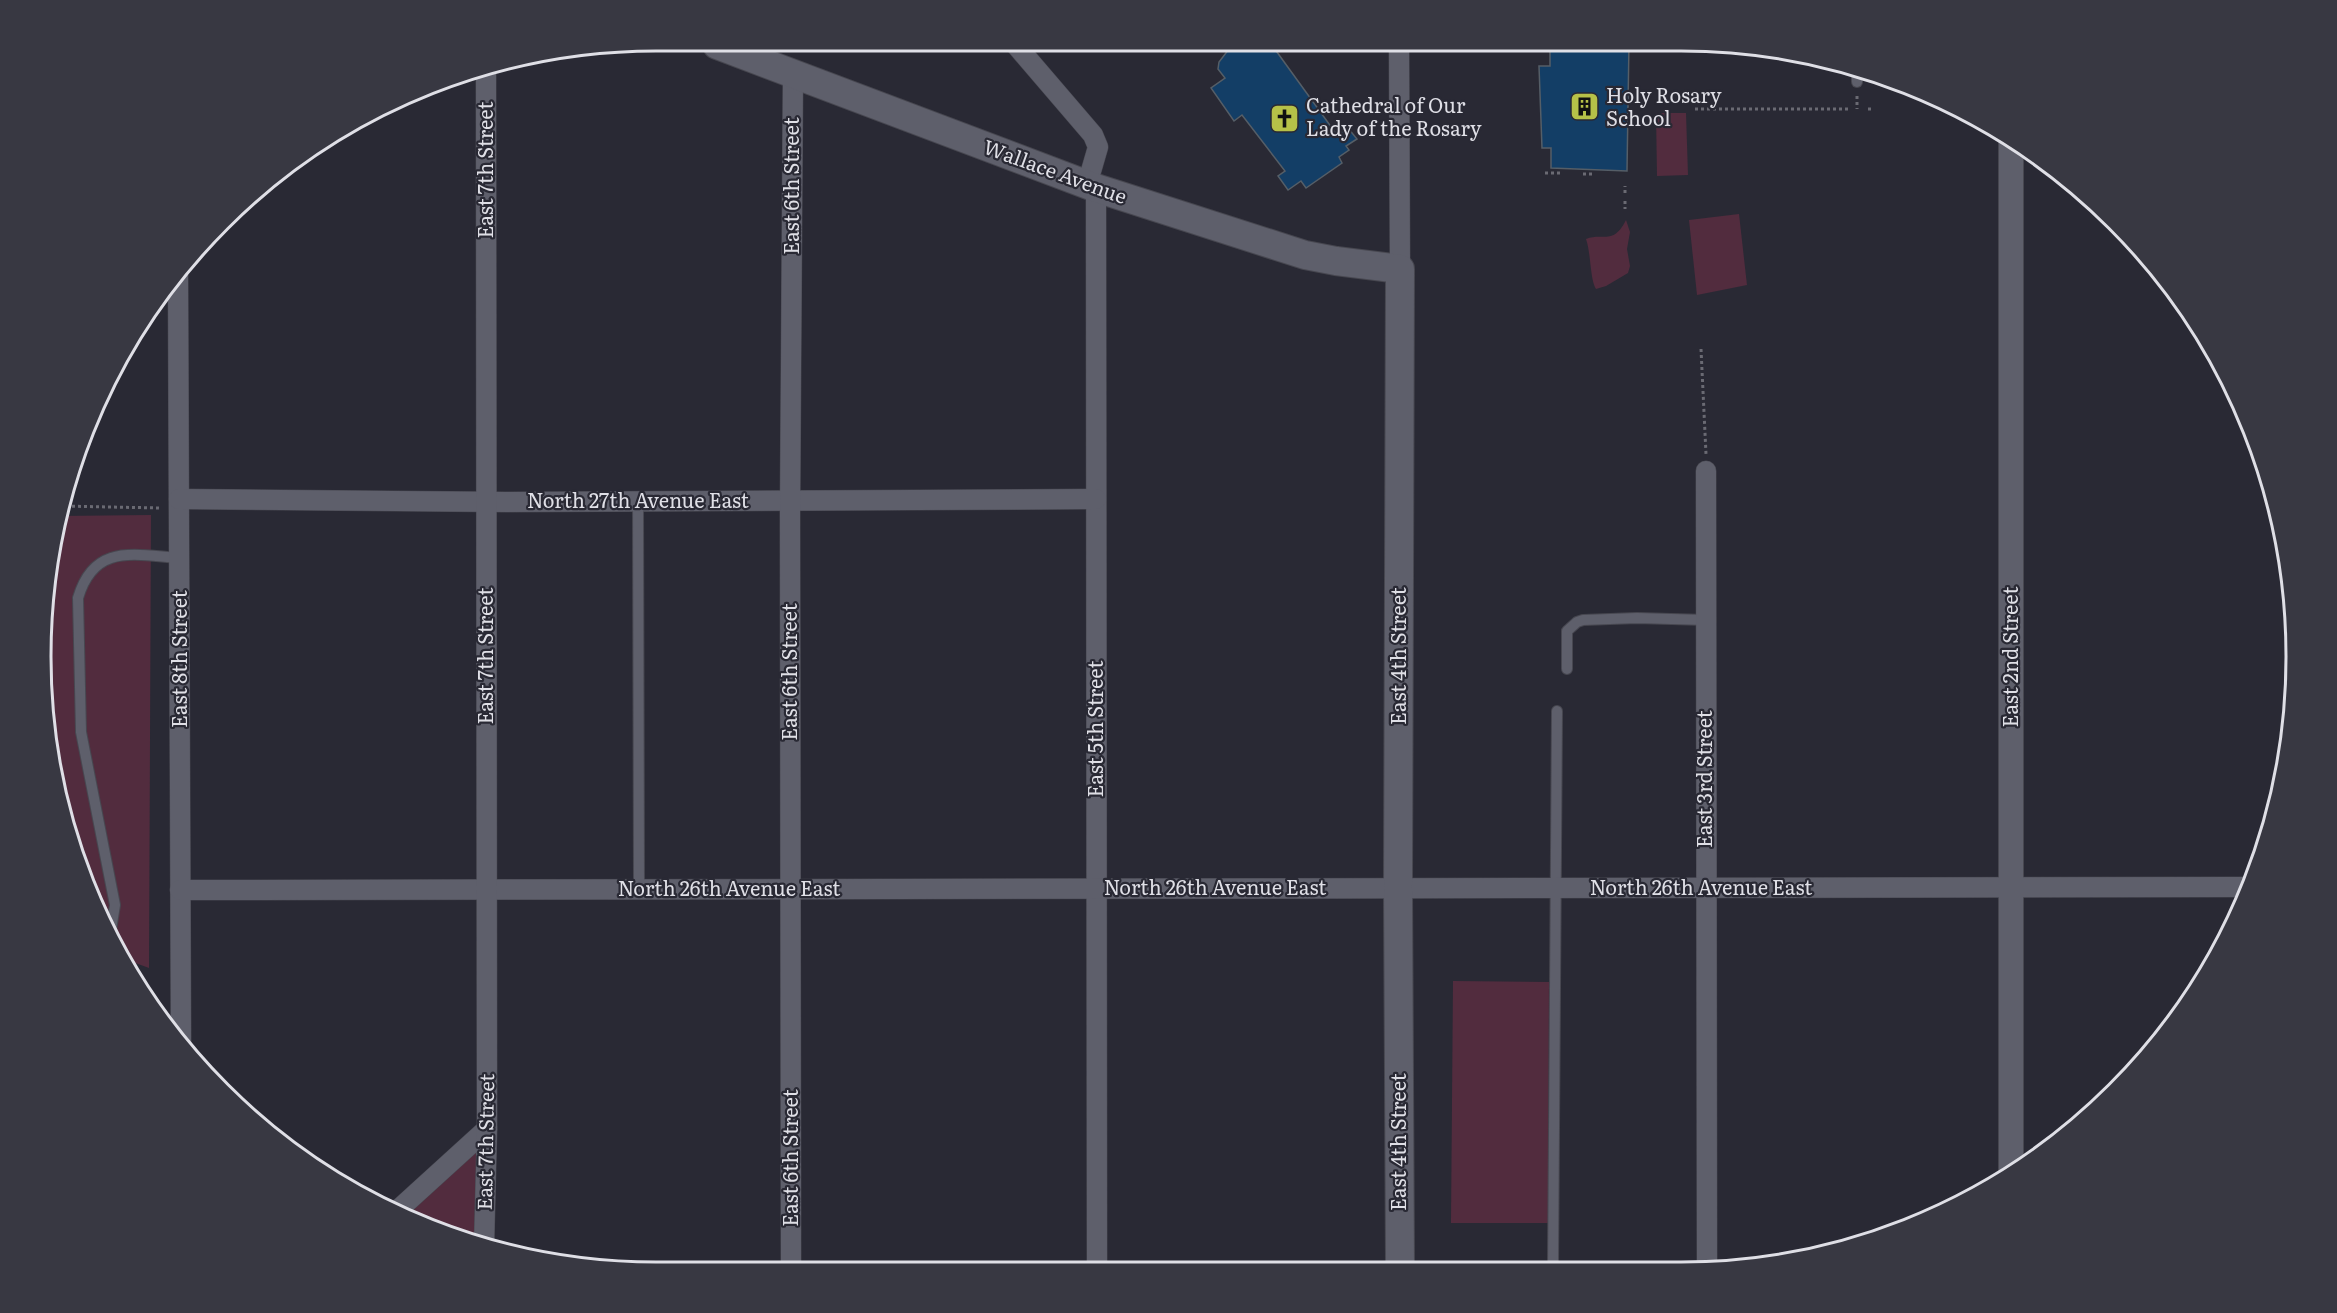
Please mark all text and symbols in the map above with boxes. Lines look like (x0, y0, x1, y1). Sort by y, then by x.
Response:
place label: Holy Rosary School (1606, 79, 1722, 132)
place label: Cathedral of Our Lady of the Rosary (1306, 89, 1482, 142)
building icon: Holy Rosary School (1569, 91, 1601, 123)
street label: East 7th Street (469, 102, 499, 238)
church icon: Cathedral of Our Lady of the Rosary (1269, 102, 1301, 134)
street label: East 6th Street (775, 117, 805, 255)
street label: Wallace Avenue (980, 130, 1132, 210)
street label: North 27th Avenue East (527, 484, 749, 514)
street label: East 4th Street (1382, 587, 1412, 725)
street label: East 2nd Street (1994, 587, 2024, 727)
street label: East 7th Street (469, 588, 499, 724)
street label: East 8th Street (163, 590, 193, 728)
street label: East 6th Street (773, 603, 803, 741)
street label: East 5th Street (1079, 661, 1109, 797)
street label: East 3rd Street (1688, 710, 1718, 848)
street label: North 26th Avenue East (1104, 871, 1326, 901)
street label: North 26th Avenue East (1590, 871, 1812, 901)
street label: North 26th Avenue East (618, 872, 840, 902)
street label: East 7th Street (468, 1073, 500, 1211)
street label: East 4th Street (1382, 1073, 1412, 1211)
street label: East 6th Street (774, 1089, 804, 1227)

